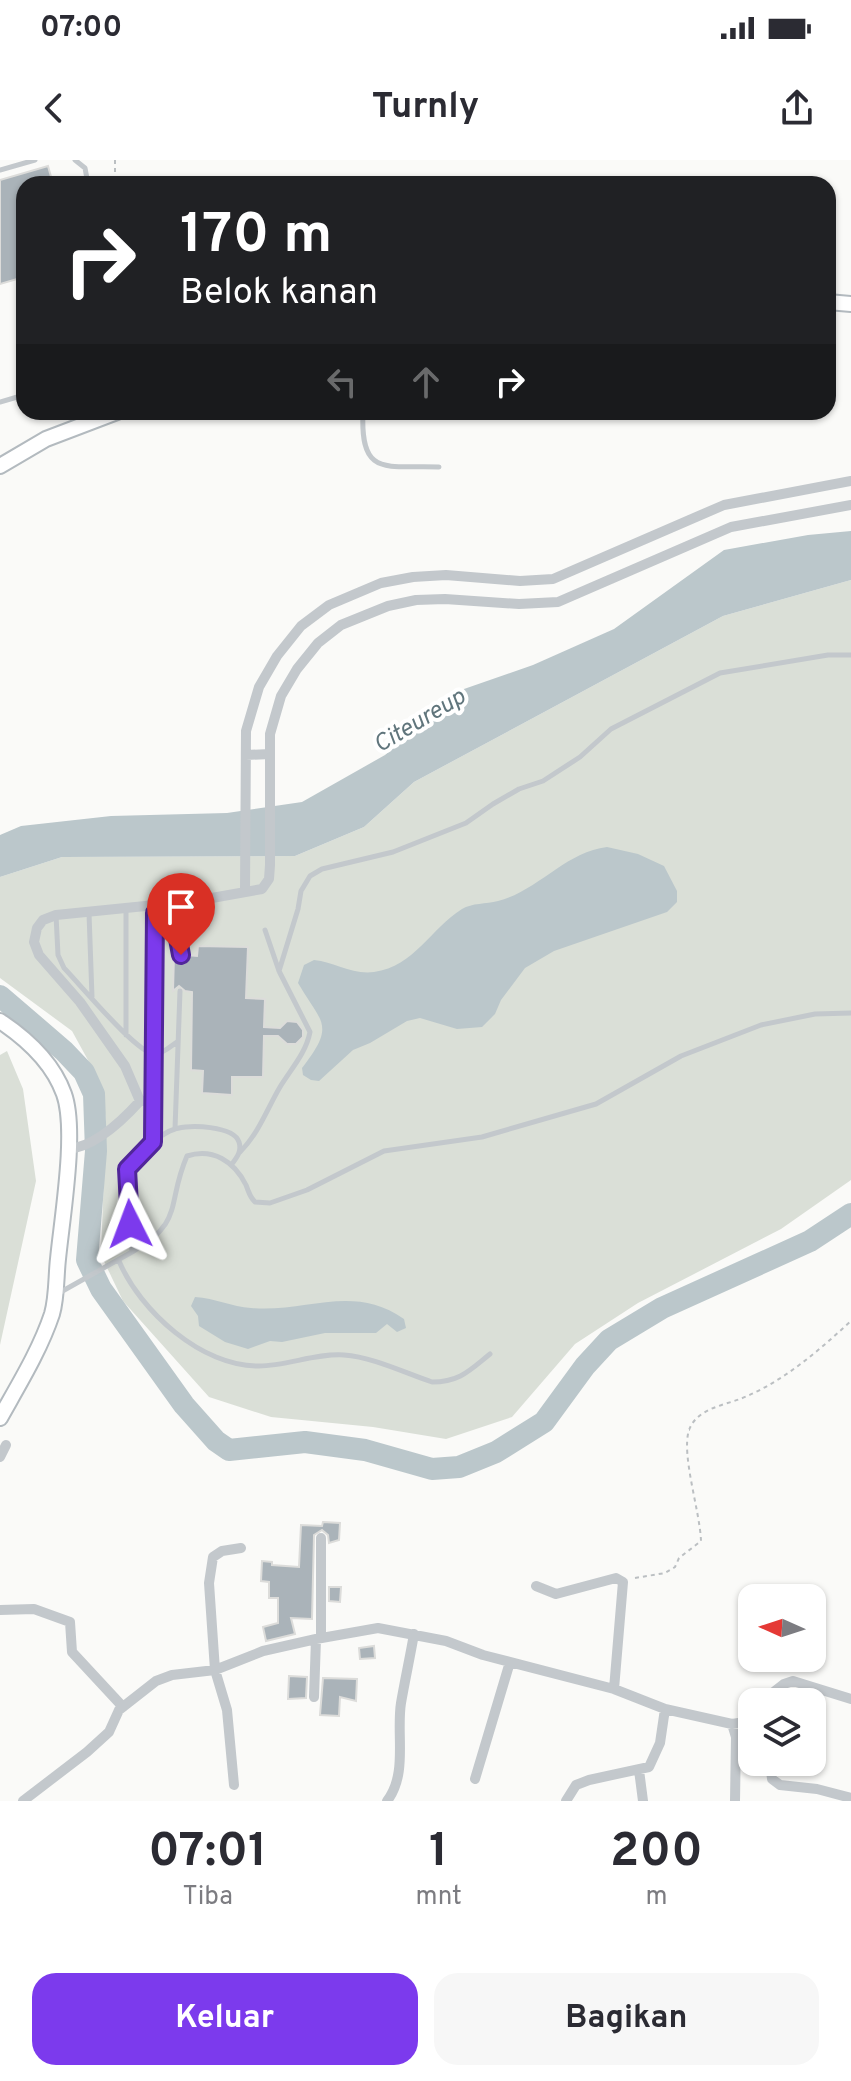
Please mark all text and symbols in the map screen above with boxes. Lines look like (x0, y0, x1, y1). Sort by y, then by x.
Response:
text: 07:00 (40, 10, 122, 47)
text: Turnly (372, 85, 479, 131)
icon: back (32, 86, 76, 130)
icon: share (775, 86, 819, 130)
text: 170 m (180, 202, 332, 272)
icon: right (48, 208, 152, 312)
text: Belok kanan (180, 271, 378, 317)
icon: left (320, 360, 364, 404)
icon: ahead (404, 360, 448, 404)
icon: right (488, 360, 532, 404)
water label: Citeureup (369, 682, 472, 761)
pin (147, 873, 215, 955)
icon: arrive (159, 885, 203, 929)
position arrow (88, 1182, 172, 1266)
north arrow (738, 1584, 826, 1672)
map controls (738, 1584, 826, 1776)
button: layers (738, 1688, 826, 1776)
text: 07:01 (148, 1823, 267, 1883)
text: 1 (429, 1823, 448, 1883)
text: 200 (610, 1823, 703, 1883)
text: Tiba (182, 1881, 233, 1914)
text: mnt (415, 1881, 462, 1914)
text: m (645, 1881, 667, 1914)
button: Keluar (32, 1973, 418, 2065)
button: Bagikan (434, 1973, 819, 2065)

